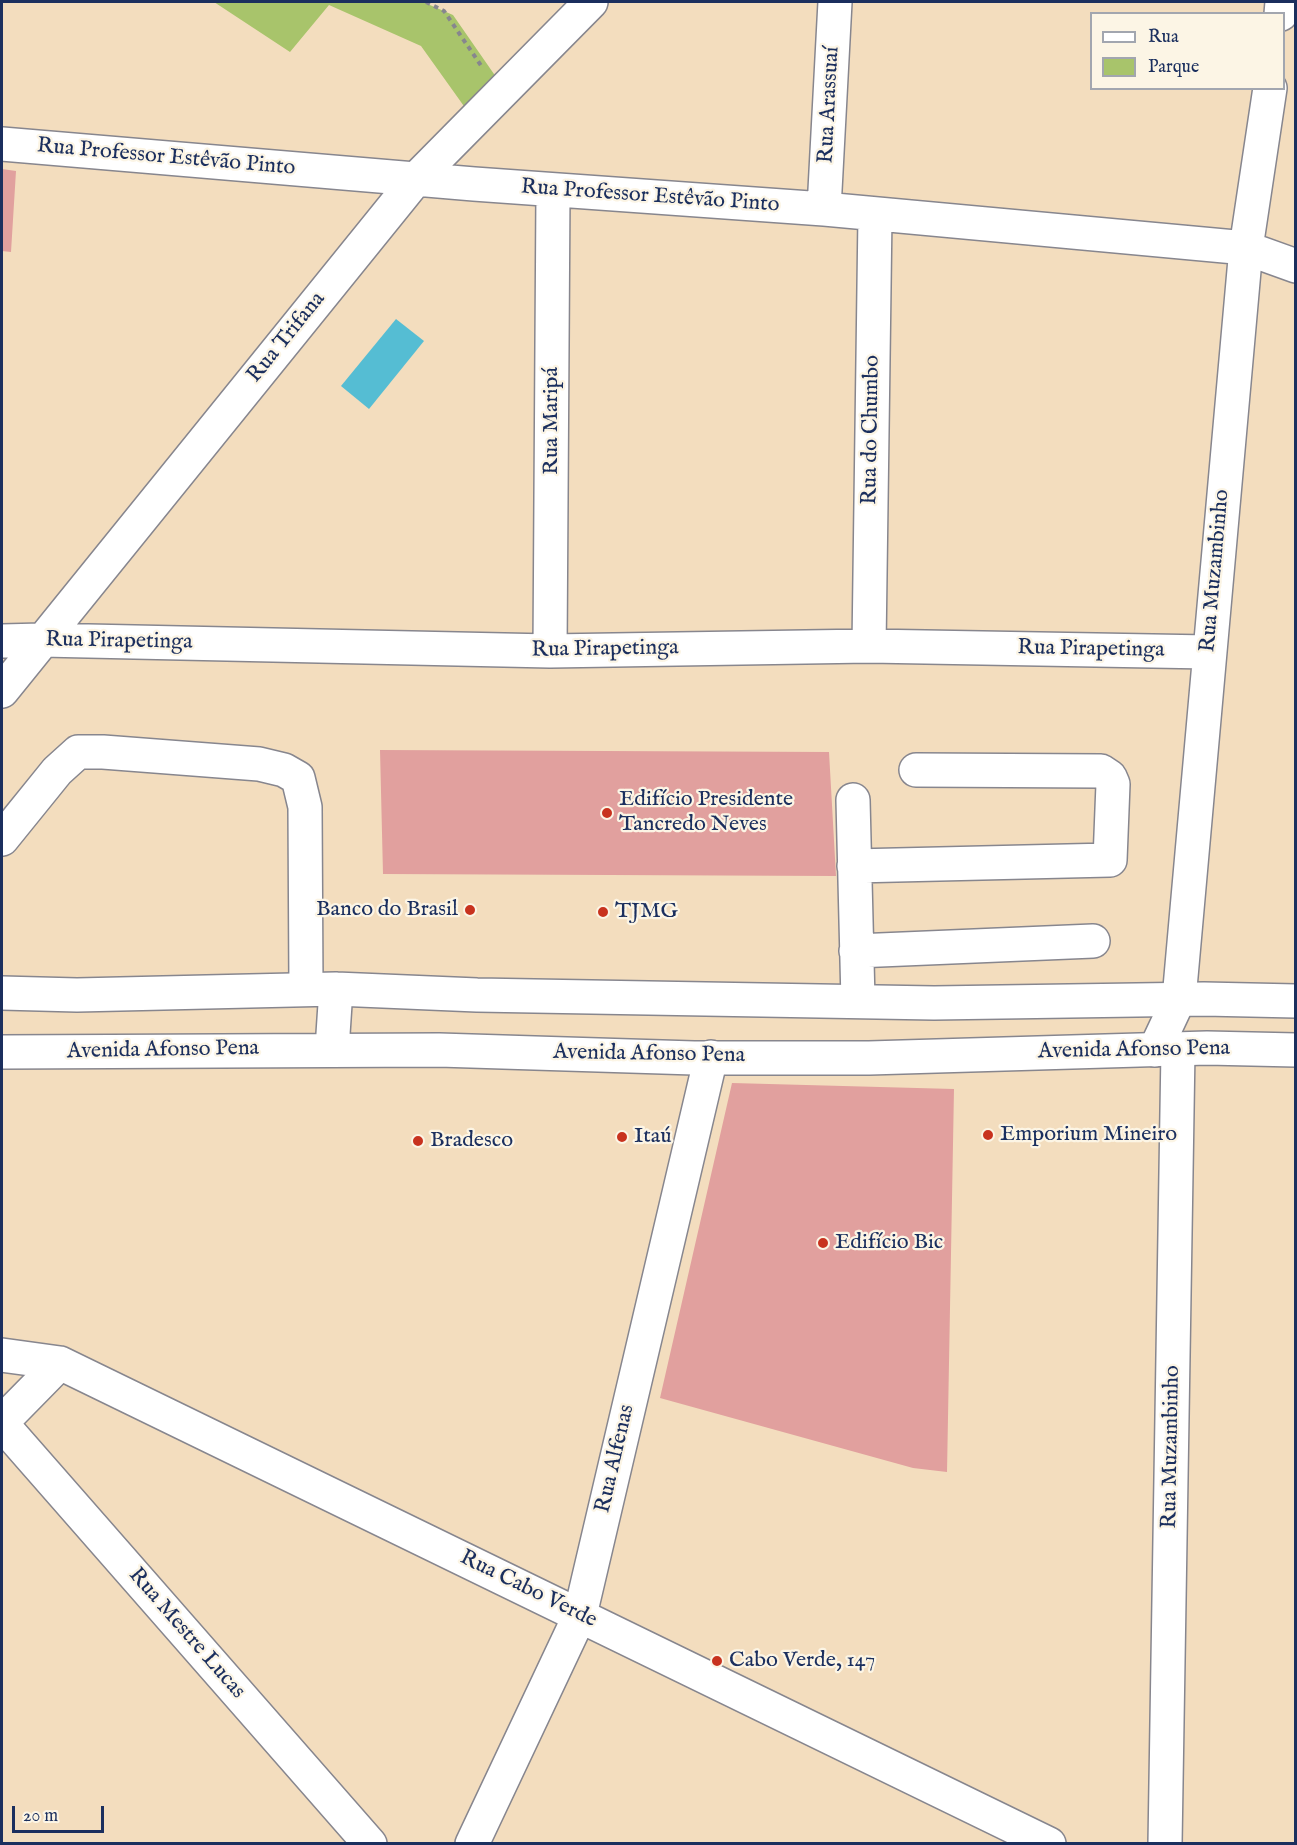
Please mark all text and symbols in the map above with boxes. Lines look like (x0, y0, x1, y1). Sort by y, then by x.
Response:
legend (1090, 12, 1285, 90)
text: Rua (1148, 26, 1179, 49)
street label: Rua Arassuaí (814, 46, 846, 164)
text: Parque (1148, 56, 1199, 79)
street label: Rua Professor Estêvão Pinto (36, 134, 296, 182)
street label: Rua Professor Estêvão Pinto (520, 175, 780, 219)
street label: Rua Trifana (242, 287, 332, 389)
street label: Rua do Chumbo (857, 355, 887, 505)
street label: Rua Maripá (539, 367, 565, 475)
street label: Rua Muzambinho (1196, 488, 1236, 654)
street label: Rua Pirapetinga (45, 628, 193, 656)
street label: Rua Pirapetinga (531, 636, 679, 664)
street label: Rua Pirapetinga (1017, 636, 1165, 664)
place label: Edifício Presidente Tancredo Neves (619, 787, 793, 838)
marker: Edifício Presidente Tancredo Neves (600, 806, 614, 820)
place label: Banco do Brasil (316, 897, 458, 923)
place label: TJMG (615, 899, 678, 925)
marker: Banco do Brasil (463, 903, 477, 917)
marker: TJMG (596, 905, 610, 919)
street label: Avenida Afonso Pena (67, 1036, 259, 1066)
street label: Avenida Afonso Pena (1038, 1036, 1230, 1066)
street label: Avenida Afonso Pena (553, 1040, 745, 1070)
place label: Emporium Mineiro (1000, 1122, 1177, 1148)
place label: Itaú (634, 1124, 672, 1150)
place label: Bradesco (430, 1128, 513, 1154)
marker: Emporium Mineiro (981, 1128, 995, 1142)
marker: Itaú (615, 1130, 629, 1144)
marker: Bradesco (411, 1134, 425, 1148)
place label: Edifício Bic (835, 1230, 943, 1256)
marker: Edifício Bic (816, 1236, 830, 1250)
street label: Rua Muzambinho (1157, 1365, 1187, 1529)
street label: Rua Alfenas (591, 1402, 641, 1516)
street label: Rua Cabo Verde (455, 1545, 601, 1635)
street label: Rua Mestre Lucas (122, 1563, 250, 1705)
place label: Cabo Verde, 147 (729, 1648, 875, 1674)
marker: Cabo Verde, 147 (710, 1654, 724, 1668)
scale bar (15, 1794, 106, 1832)
text: 20 m (23, 1805, 58, 1828)

